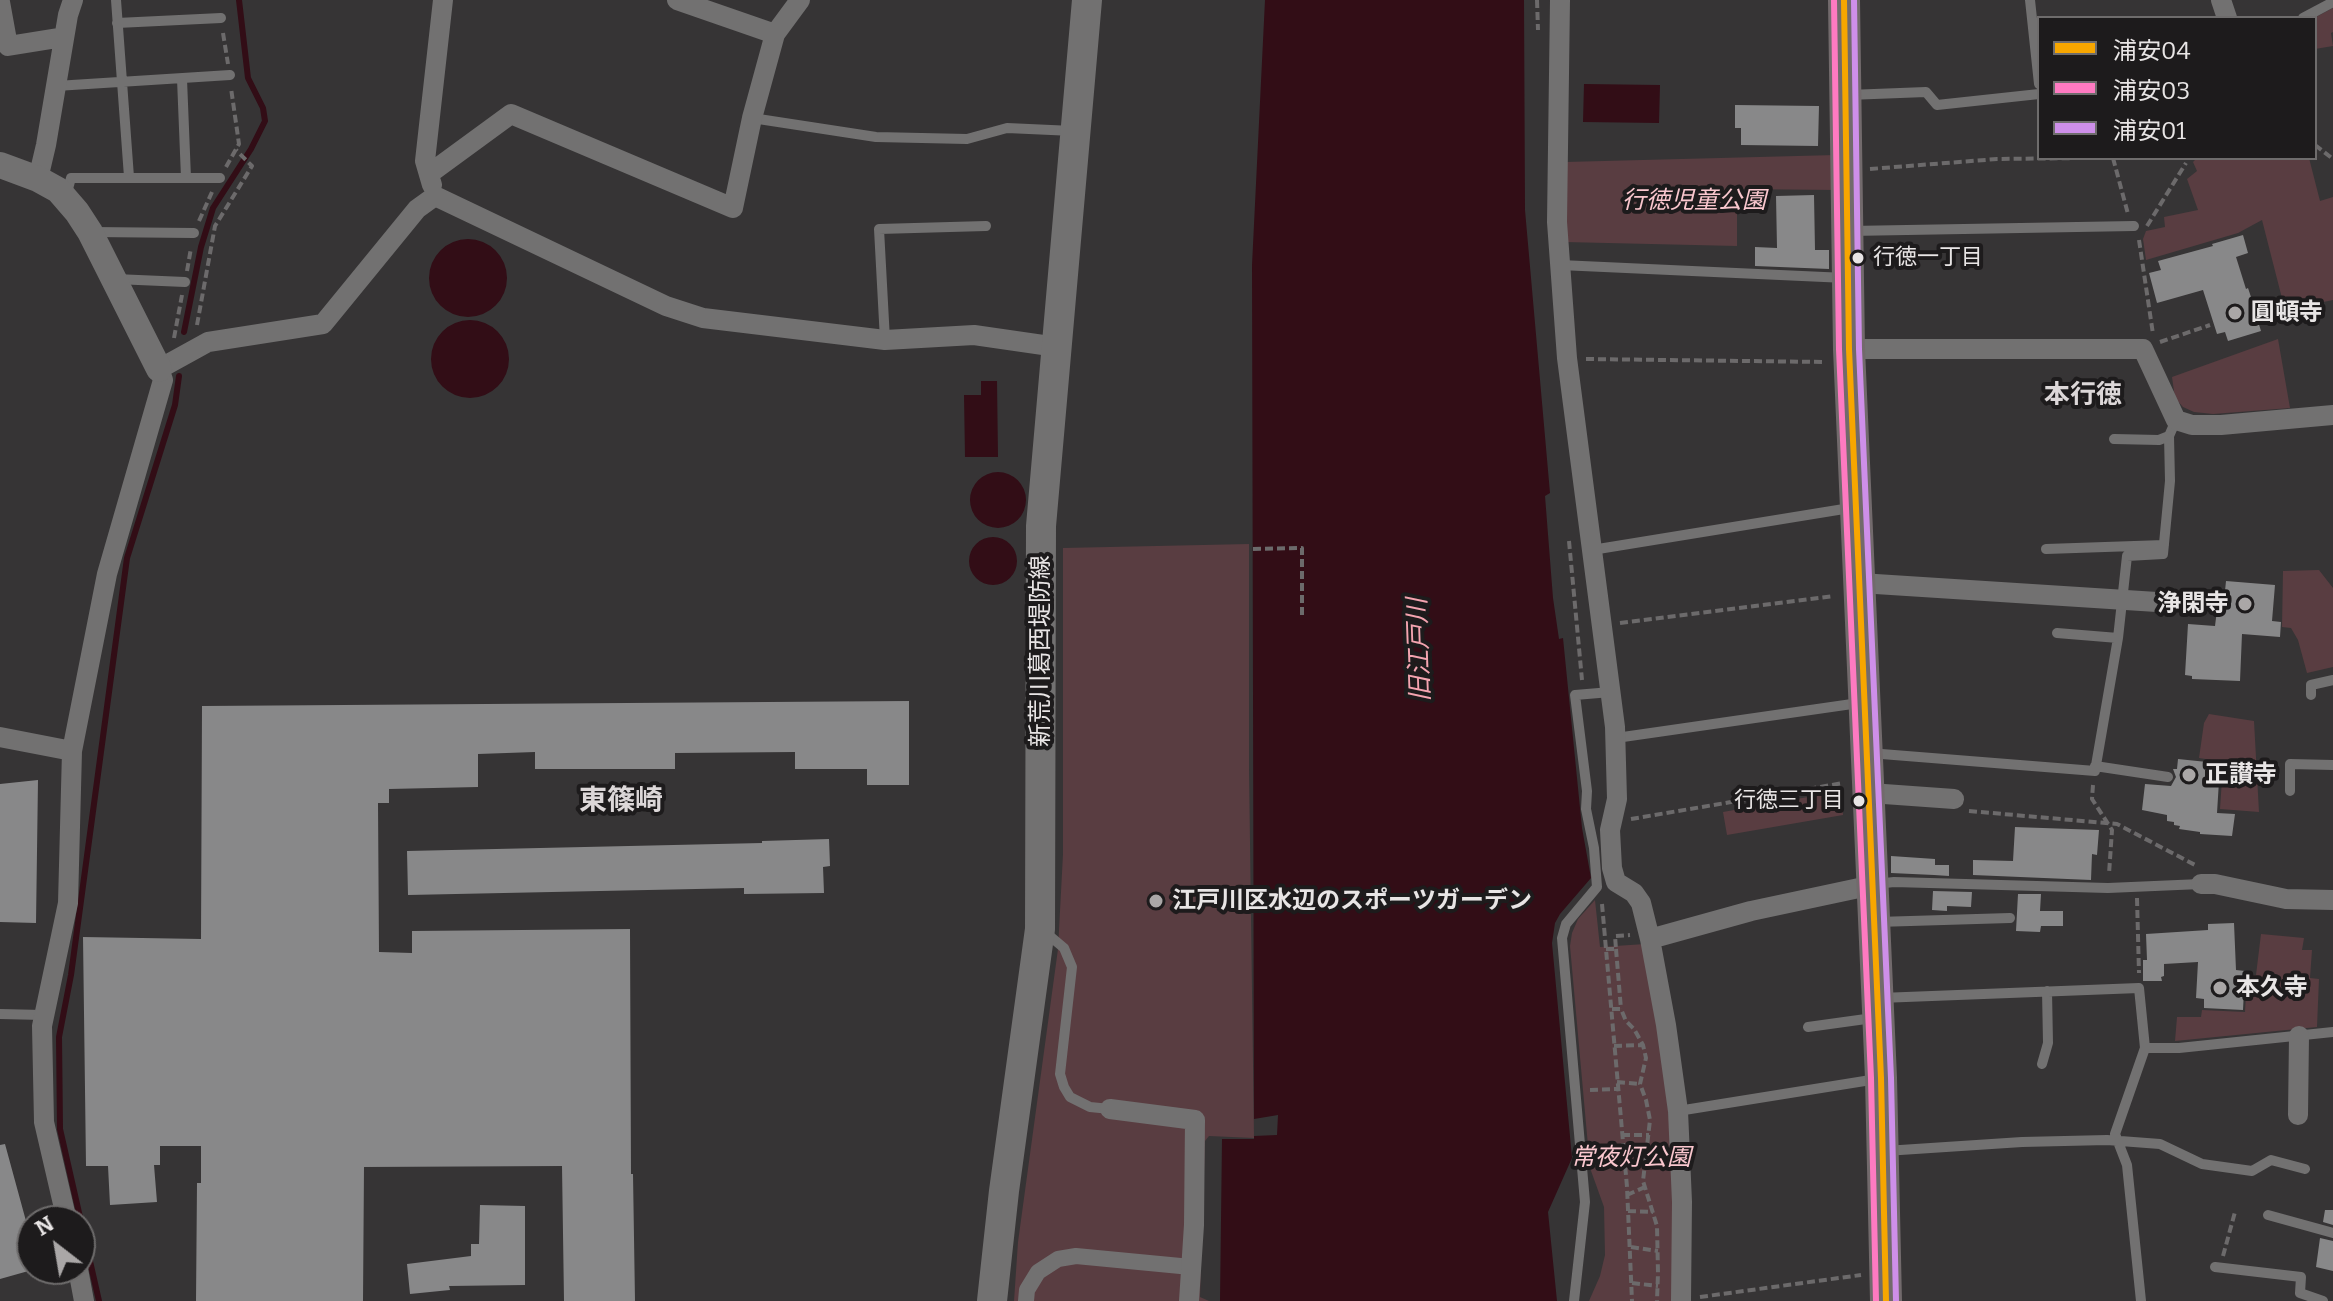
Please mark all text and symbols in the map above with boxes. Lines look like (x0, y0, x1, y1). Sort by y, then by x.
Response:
legend (2037, 16, 2317, 160)
text: 浦安04 (2113, 37, 2190, 65)
text: 浦安03 (2113, 77, 2190, 105)
text: 浦安01 (2113, 117, 2186, 145)
park label: 行徳児童公園 (1622, 187, 1766, 215)
place label: 行徳一丁目 (1873, 245, 1983, 271)
marker: 行徳一丁目 (1850, 250, 1866, 266)
place label: 圓頓寺 (2251, 299, 2323, 327)
marker: 圓頓寺 (2226, 304, 2244, 322)
district label: 本行徳 (2044, 380, 2122, 412)
street label: 新荒川葛西堤防線 (1027, 555, 1055, 747)
place label: 浄閑寺 (2157, 590, 2229, 618)
marker: 浄閑寺 (2236, 595, 2254, 613)
water label: 旧江戸川 (1403, 597, 1437, 703)
place label: 正讃寺 (2205, 761, 2277, 789)
marker: 正讃寺 (2180, 766, 2198, 784)
district label: 東篠崎 (579, 784, 663, 818)
place label: 行徳三丁目 (1734, 788, 1844, 814)
marker: 行徳三丁目 (1851, 793, 1867, 809)
place label: 江戸川区水辺のスポーツガーデン (1172, 887, 1532, 915)
marker: 江戸川区水辺のスポーツガーデン (1147, 892, 1165, 910)
place label: 本久寺 (2236, 974, 2308, 1002)
marker: 本久寺 (2211, 979, 2229, 997)
park label: 常夜灯公園 (1571, 1144, 1691, 1172)
north arrow (16, 1205, 96, 1285)
text: N (30, 1210, 59, 1242)

